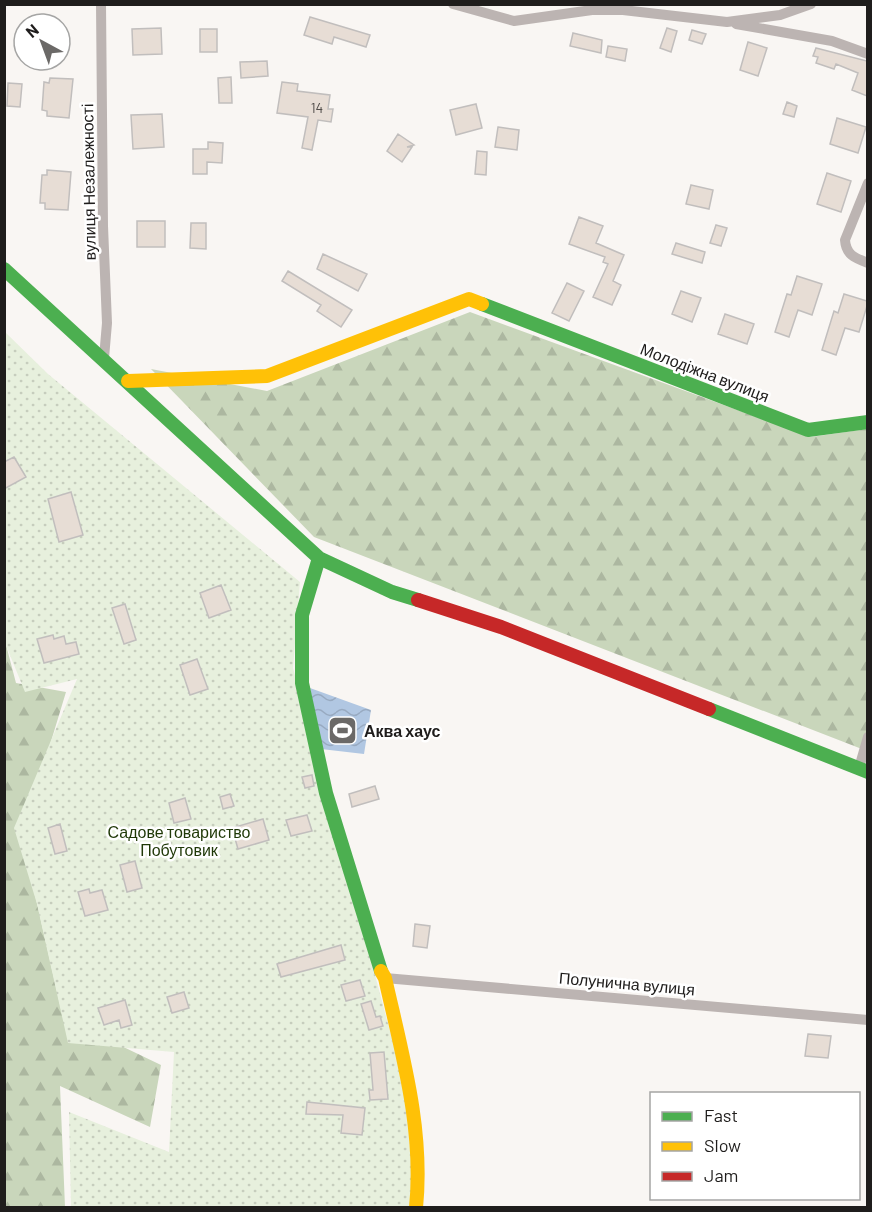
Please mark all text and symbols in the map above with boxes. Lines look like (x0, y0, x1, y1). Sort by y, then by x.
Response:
north arrow (12, 12, 72, 72)
text: N (22, 20, 42, 41)
house number: 14 (311, 99, 323, 116)
street label: вулиця Незалежності (77, 103, 99, 261)
street label: Молодіжна вулиця (638, 339, 772, 405)
sports icon: Аква хаус (327, 714, 359, 746)
place label: Аква хаус (364, 721, 441, 740)
park label: Садове товариство Побутовик (108, 822, 251, 859)
street label: Полунична вулиця (558, 968, 696, 998)
legend (650, 1092, 860, 1200)
text: Fast (704, 1104, 738, 1126)
text: Slow (704, 1134, 741, 1156)
text: Jam (704, 1164, 738, 1186)

